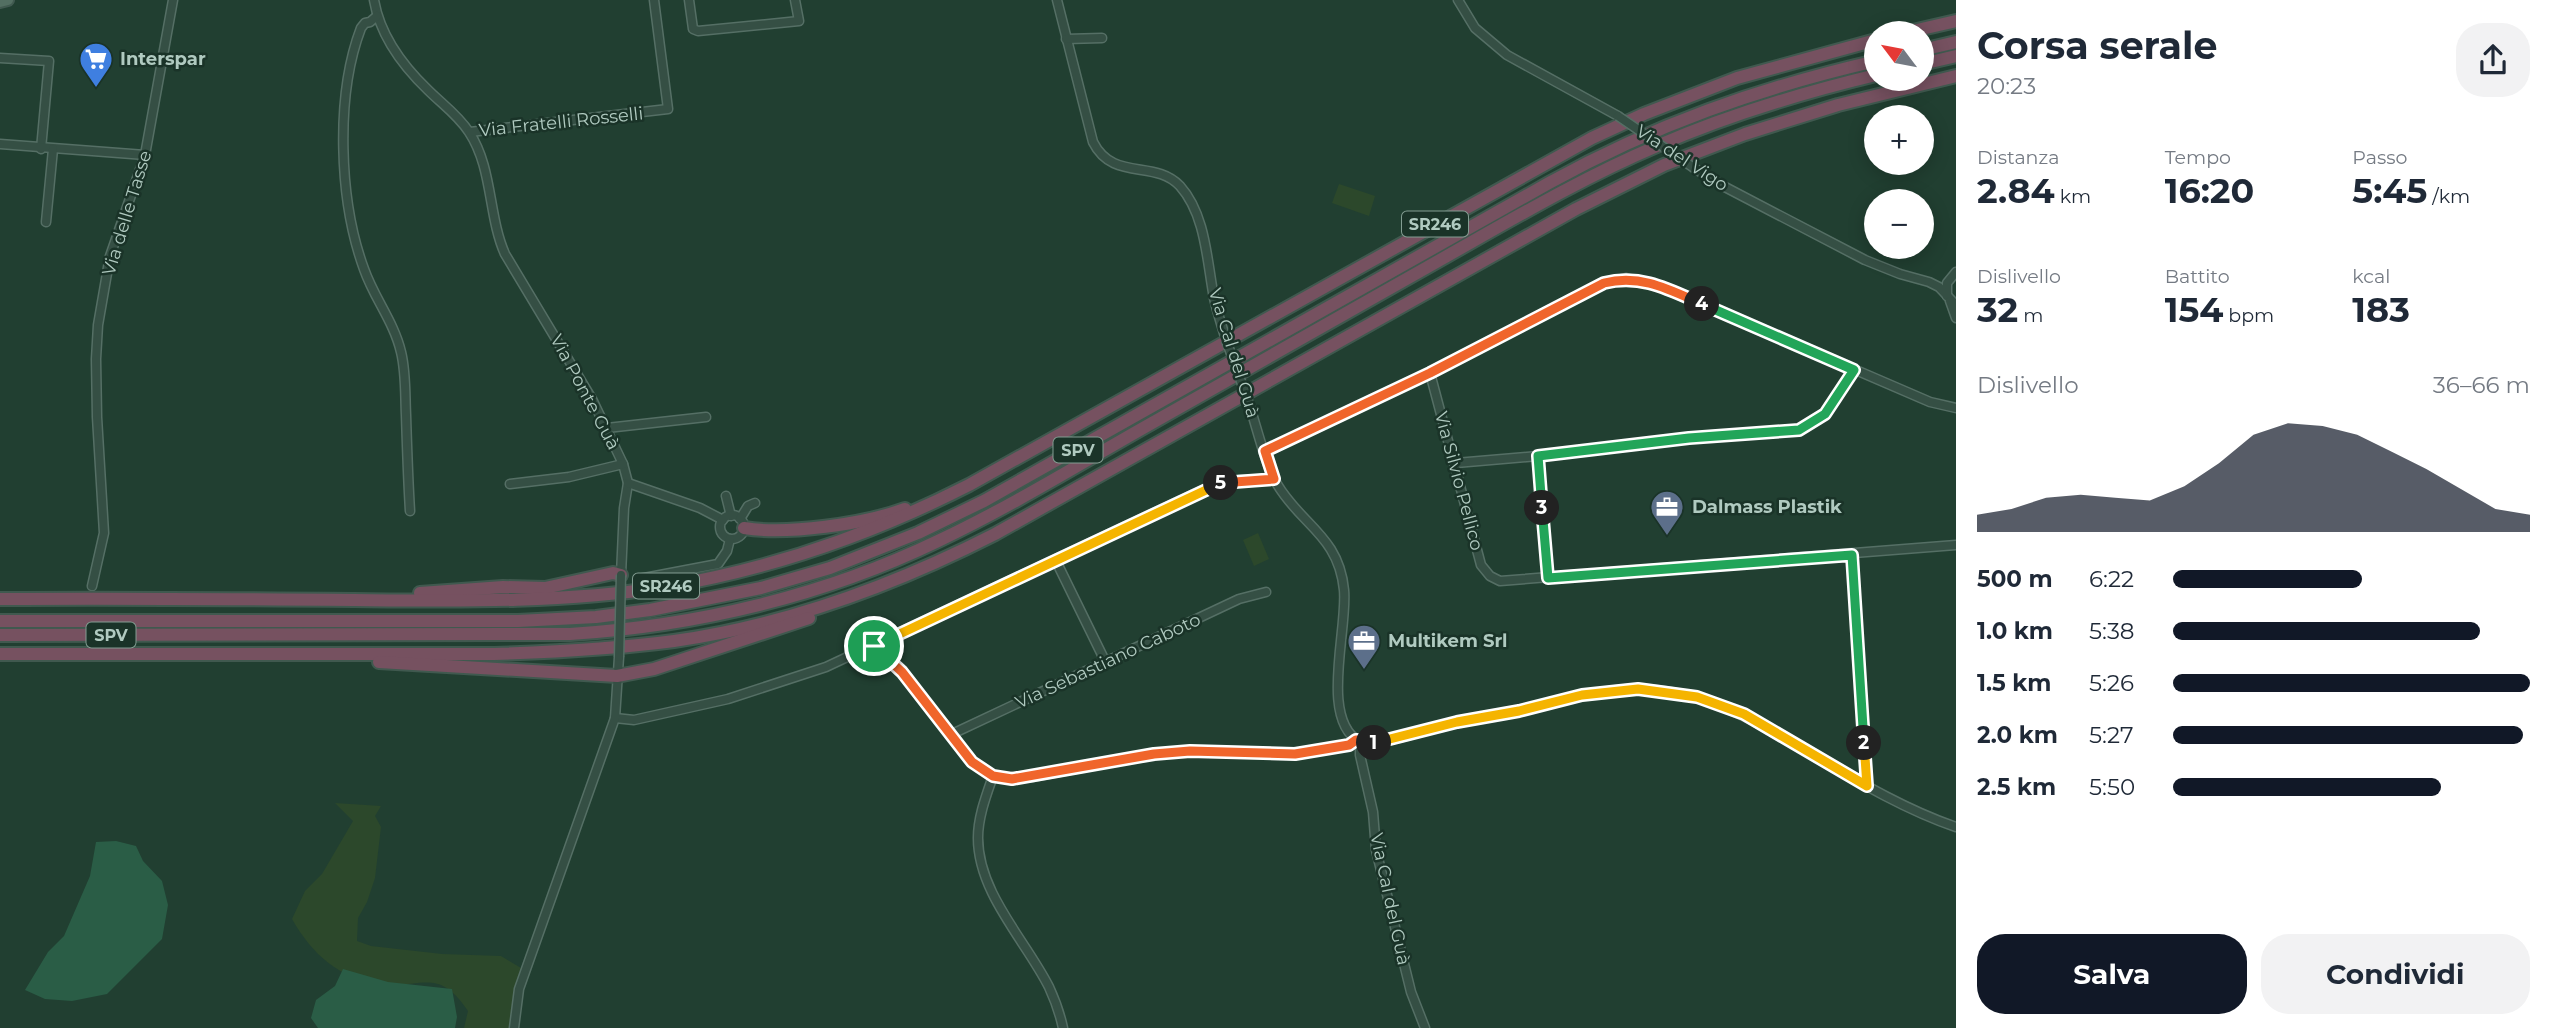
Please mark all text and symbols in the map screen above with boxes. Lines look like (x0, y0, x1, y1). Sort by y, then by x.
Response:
north arrow (1864, 21, 1934, 91)
map controls (1864, 21, 1934, 259)
text: Corsa serale (1977, 22, 2217, 69)
button: share (2456, 23, 2530, 97)
supermarket icon: Interspar (77, 40, 115, 89)
place label: Interspar (120, 48, 206, 70)
text: 20:23 (1977, 72, 2036, 100)
street label: Via Fratelli Rosselli (478, 102, 644, 142)
button: + (1864, 105, 1934, 175)
street label: Via del Vigo (1632, 120, 1732, 196)
text: Distanza (1977, 146, 2059, 169)
text: Tempo (2165, 146, 2231, 169)
text: Passo (2352, 146, 2407, 169)
street label: Via delle Tasse (98, 148, 157, 278)
text: 2.84 (1977, 169, 2055, 212)
text: 16:20 (2165, 169, 2254, 212)
text: 5:45 (2352, 169, 2427, 212)
text: km (2055, 185, 2091, 208)
text: /km (2427, 185, 2470, 208)
button: − (1864, 189, 1934, 259)
road number: SR246 (1402, 212, 1468, 236)
text: Dislivello (1977, 265, 2061, 288)
text: Battito (2165, 265, 2230, 288)
text: kcal (2352, 265, 2390, 288)
street label: Via Cal del Guà (1204, 285, 1264, 421)
pin: 4 (1684, 286, 1720, 322)
text: 32 (1977, 288, 2018, 331)
text: 154 (2165, 288, 2223, 331)
text: 183 (2352, 288, 2410, 331)
text: 4 (1695, 292, 1708, 315)
text: m (2018, 304, 2043, 327)
text: bpm (2223, 304, 2274, 327)
street label: Via Ponte Guà (545, 330, 625, 454)
text: Dislivello (1977, 371, 2079, 399)
text: 36–66 m (2433, 371, 2530, 399)
street label: Via Silvio Pellico (1430, 409, 1488, 553)
road number: SPV (1054, 438, 1102, 463)
pin: 5 (1204, 466, 1238, 500)
text: 5 (1215, 471, 1226, 494)
office icon: Dalmass Plastik (1648, 488, 1686, 537)
pin: 3 (1524, 490, 1560, 526)
text: 3 (1536, 496, 1547, 519)
place label: Dalmass Plastik (1692, 496, 1842, 518)
text: 500 m (1977, 565, 2053, 593)
text: 6:22 (2089, 565, 2134, 593)
road number: SR246 (633, 573, 699, 598)
street label: Via Sebastiano Caboto (1012, 608, 1204, 714)
pin (844, 616, 904, 676)
text: 1.0 km (1977, 617, 2053, 645)
text: 5:38 (2089, 617, 2135, 645)
road number: SPV (86, 622, 136, 648)
office icon: Multikem Srl (1345, 622, 1383, 671)
icon: arrive (855, 627, 893, 665)
place label: Multikem Srl (1388, 630, 1508, 652)
text: 1.5 km (1977, 669, 2051, 697)
text: 5:26 (2089, 669, 2134, 697)
text: 2.0 km (1977, 721, 2058, 749)
text: 5:27 (2089, 721, 2133, 749)
pin: 1 (1356, 726, 1392, 760)
pin: 2 (1846, 726, 1882, 760)
text: 1 (1370, 731, 1377, 754)
text: 2 (1858, 731, 1869, 754)
text: 2.5 km (1977, 773, 2056, 801)
text: 5:50 (2089, 773, 2135, 801)
street label: Via Cal del Guà (1365, 831, 1415, 967)
button: Salva (1977, 934, 2247, 1014)
button: Condividi (2261, 934, 2530, 1014)

